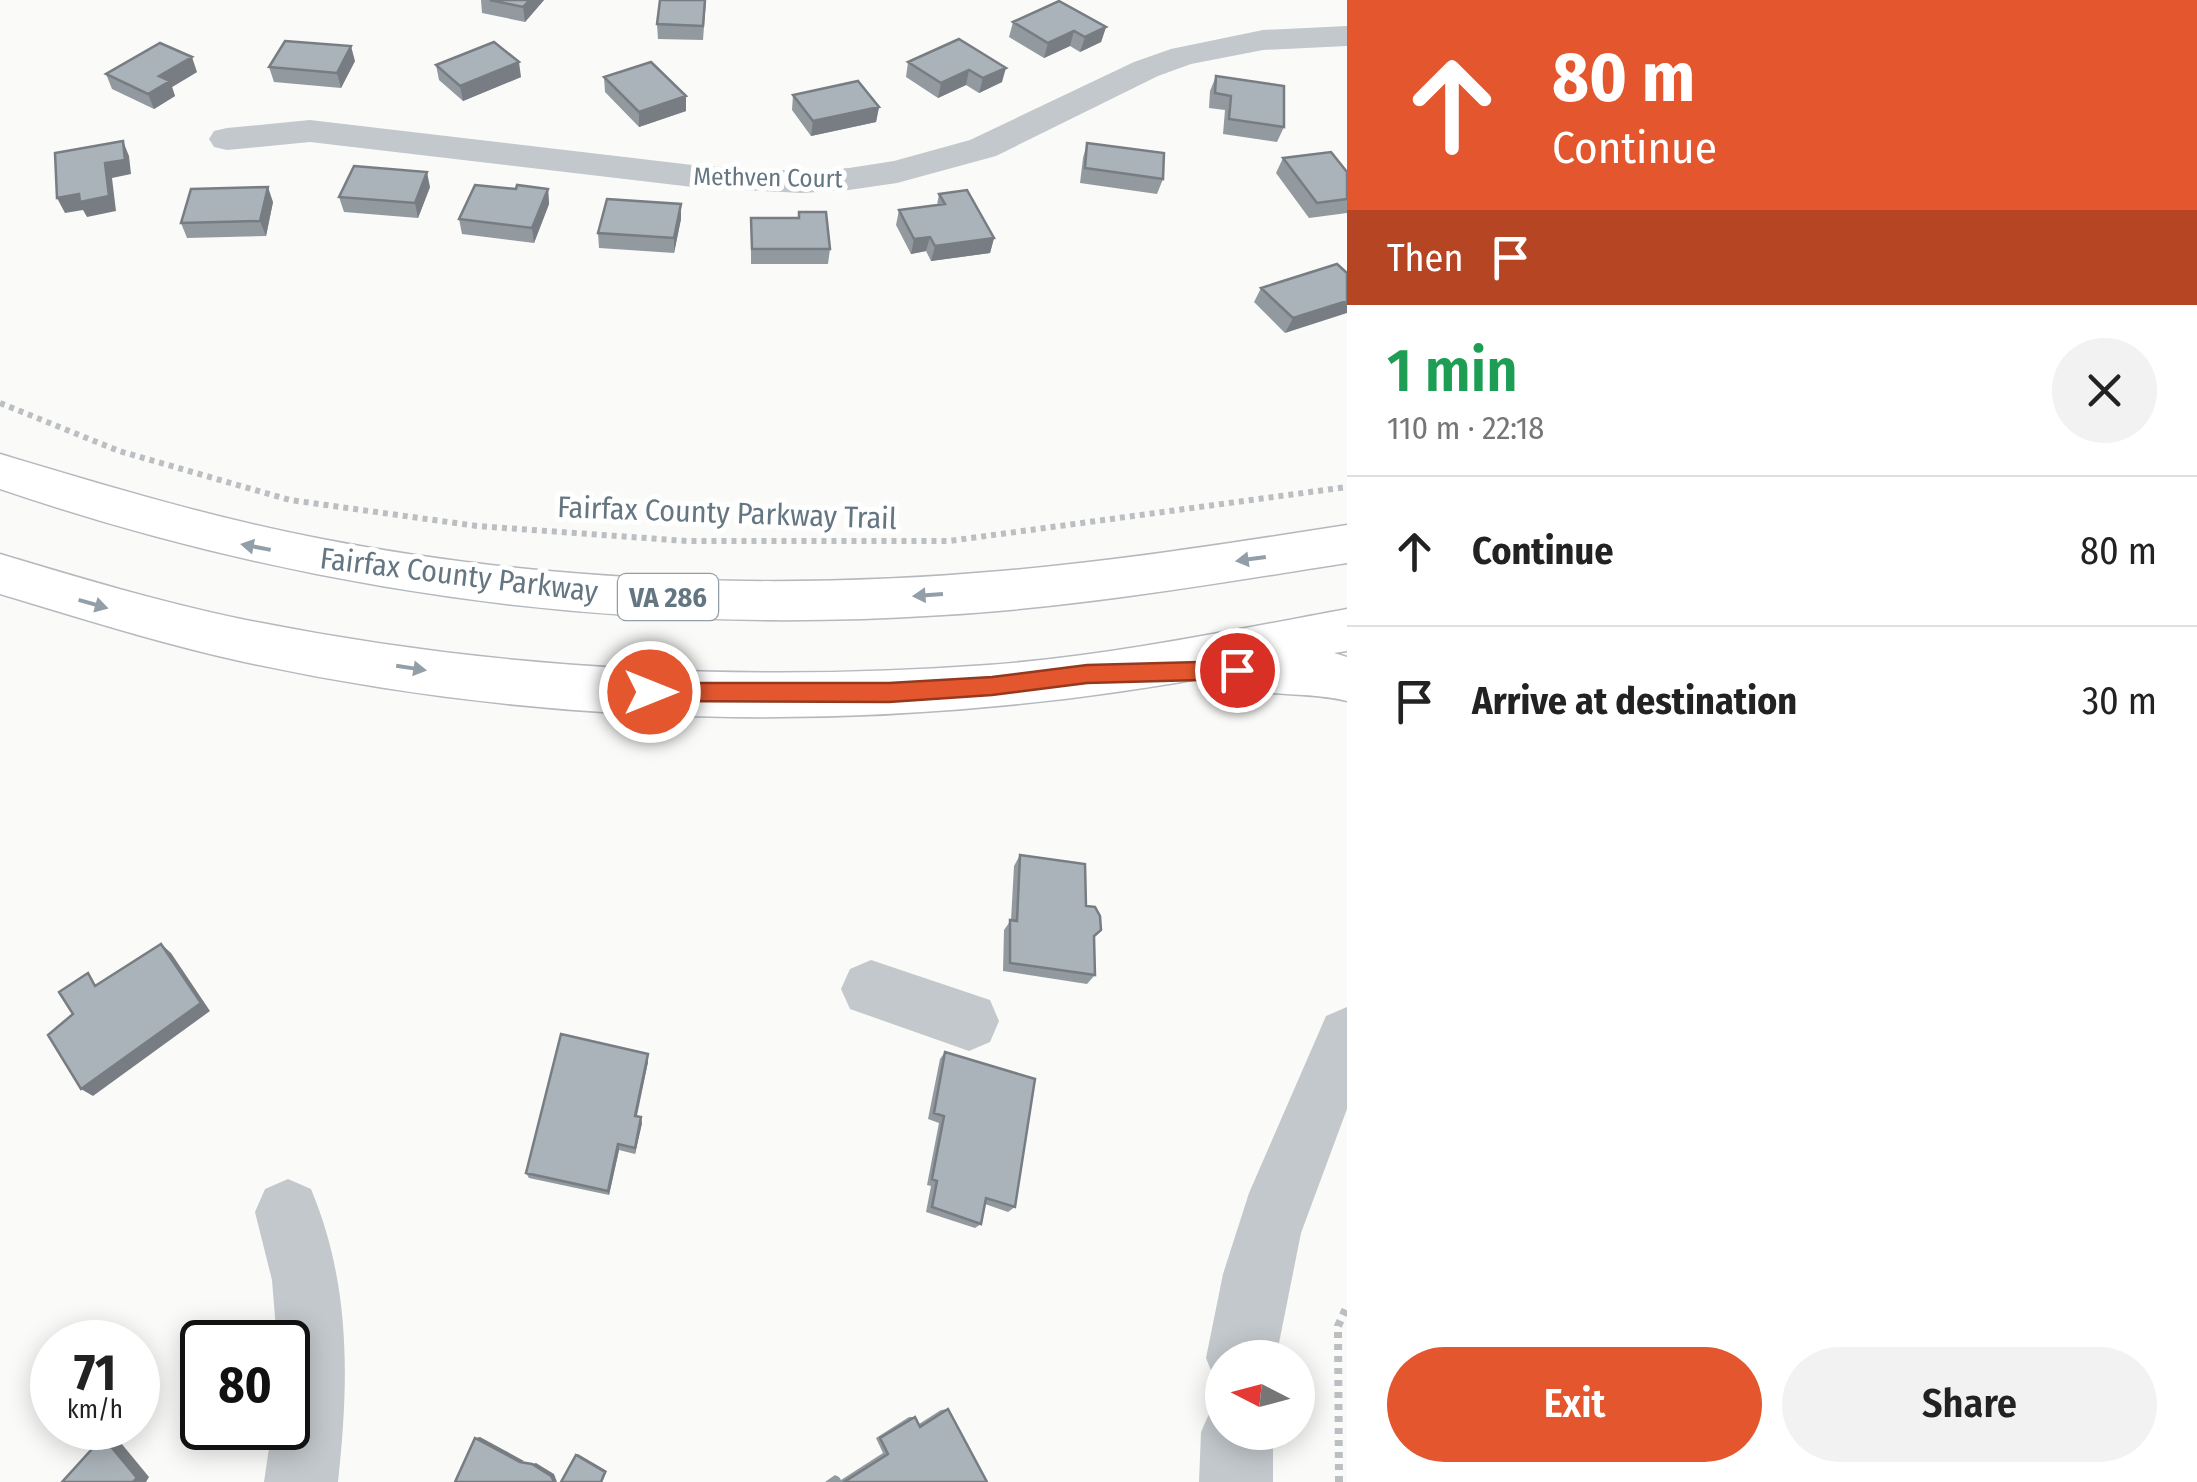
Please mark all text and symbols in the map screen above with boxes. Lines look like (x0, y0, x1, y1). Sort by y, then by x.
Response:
text: 80 m (1552, 36, 1695, 120)
icon: ahead (1387, 40, 1517, 170)
text: Continue (1552, 121, 1717, 175)
street label: Methven Court (693, 162, 844, 194)
icon: arrive (1483, 230, 1538, 285)
text: Then (1387, 235, 1463, 281)
text: 1 min (1387, 335, 1518, 407)
button: close (2052, 338, 2157, 443)
text: 110 m · 22:18 (1387, 409, 1544, 447)
street label: Fairfax County Parkway Trail (557, 489, 897, 537)
icon: ahead (1387, 524, 1442, 579)
text: Continue (1472, 528, 1613, 574)
text: 80 m (2080, 528, 2157, 574)
one-way arrow (240, 539, 272, 554)
street label: Fairfax County Parkway (318, 540, 601, 610)
one-way arrow (1234, 551, 1266, 567)
road number: VA 286 (618, 574, 718, 620)
one-way arrow (911, 588, 943, 604)
one-way arrow (78, 597, 108, 612)
pin (1195, 628, 1280, 713)
position arrow (598, 640, 702, 744)
icon: arrive (1210, 643, 1265, 698)
one-way arrow (396, 661, 427, 676)
icon: arrive (1387, 674, 1442, 729)
text: Arrive at destination (1472, 678, 1797, 724)
text: 30 m (2082, 678, 2157, 724)
speed limit sign: 80 (180, 1320, 310, 1450)
north arrow (1205, 1340, 1315, 1450)
map controls (1205, 1340, 1315, 1450)
text: 71 (74, 1343, 116, 1403)
button: Exit (1387, 1347, 1762, 1462)
button: Share (1782, 1347, 2157, 1462)
text: km/h (67, 1395, 123, 1425)

